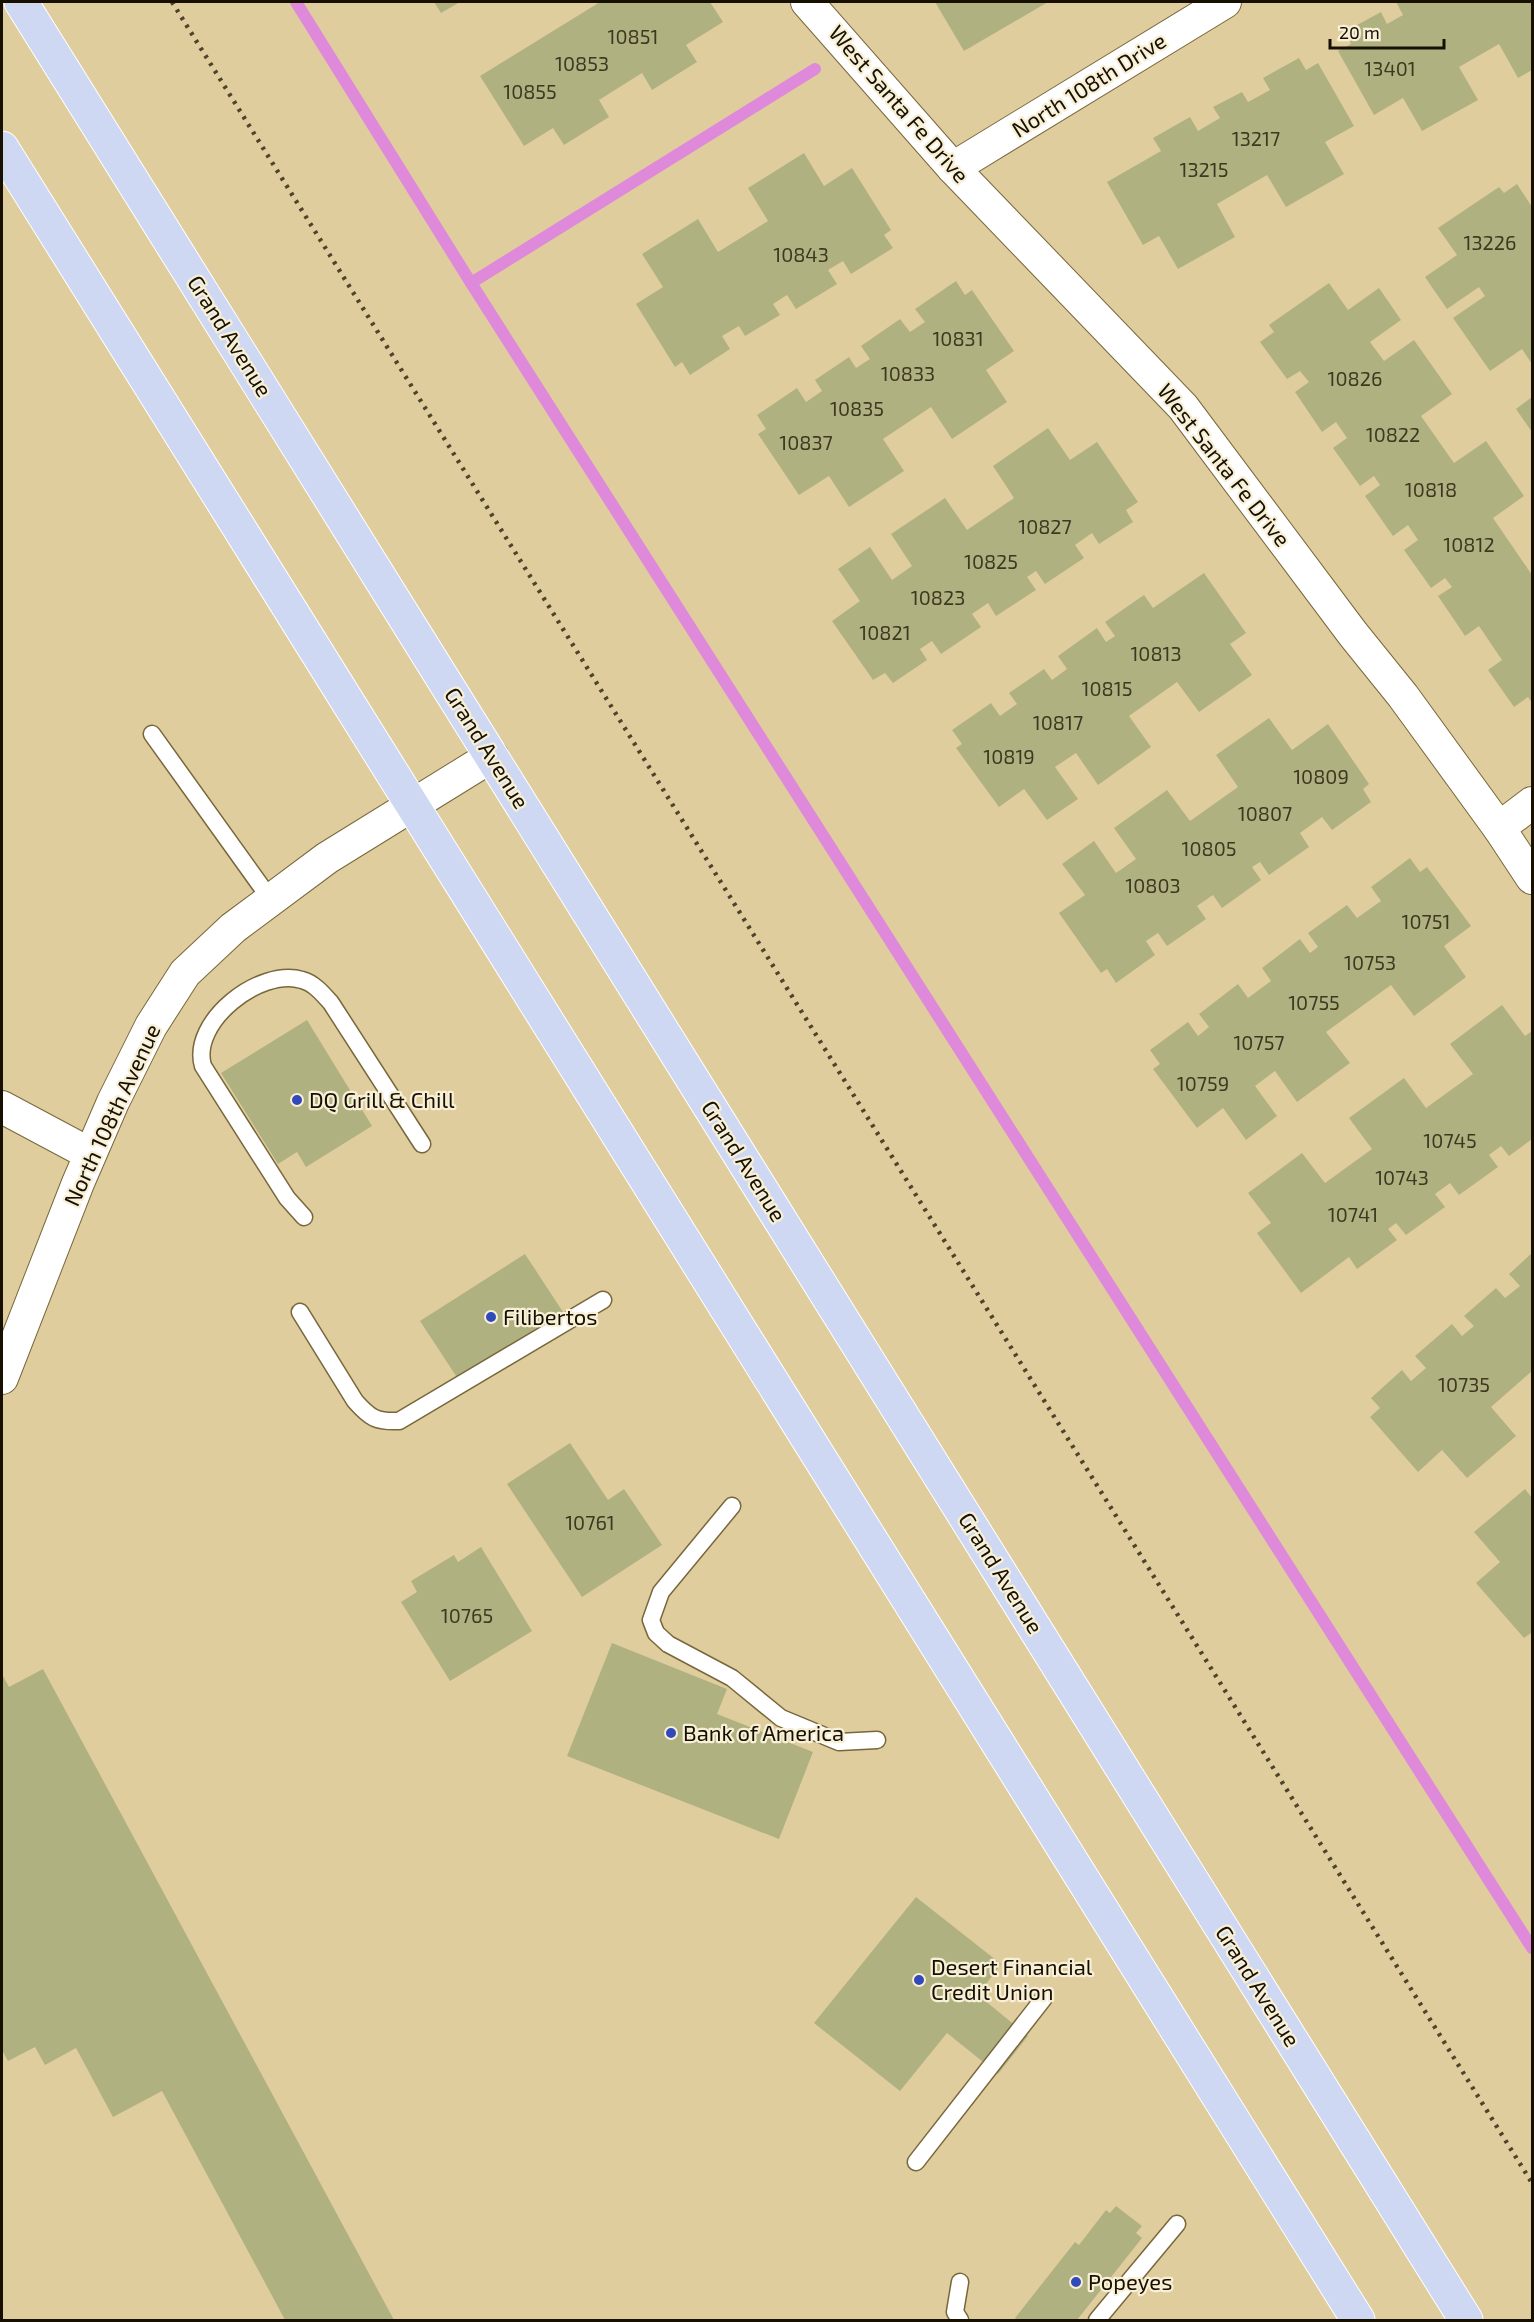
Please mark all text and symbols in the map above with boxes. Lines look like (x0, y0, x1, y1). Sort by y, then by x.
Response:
scale bar (1330, 12, 1444, 50)
street label: West Santa Fe Drive (824, 19, 975, 187)
text: 20 m (1339, 21, 1380, 43)
house number: 10851 (608, 24, 658, 48)
street label: North 108th Drive (1007, 26, 1170, 142)
house number: 10853 (555, 51, 609, 75)
house number: 13401 (1364, 56, 1416, 80)
house number: 10855 (503, 79, 557, 103)
house number: 13217 (1232, 126, 1280, 150)
house number: 13215 (1180, 157, 1229, 181)
house number: 13226 (1464, 230, 1517, 254)
house number: 10843 (773, 242, 829, 266)
street label: Grand Avenue (183, 270, 278, 401)
house number: 10831 (932, 326, 984, 350)
house number: 10833 (881, 361, 935, 385)
house number: 10826 (1328, 366, 1382, 390)
street label: West Santa Fe Drive (1153, 378, 1297, 551)
house number: 10835 (830, 396, 884, 420)
house number: 10822 (1366, 422, 1420, 446)
house number: 10837 (779, 430, 833, 454)
house number: 10818 (1405, 477, 1457, 501)
house number: 10827 (1018, 514, 1072, 538)
house number: 10812 (1443, 532, 1495, 556)
house number: 10825 (964, 549, 1018, 573)
house number: 10823 (911, 585, 965, 609)
house number: 10821 (859, 620, 911, 644)
house number: 10813 (1130, 641, 1182, 665)
house number: 10815 (1082, 676, 1132, 700)
street label: Grand Avenue (440, 682, 535, 813)
house number: 10817 (1033, 710, 1083, 734)
house number: 10819 (983, 744, 1035, 768)
house number: 10809 (1293, 764, 1349, 788)
house number: 10807 (1238, 801, 1292, 825)
house number: 10805 (1182, 836, 1236, 860)
house number: 10803 (1125, 873, 1181, 897)
house number: 10751 (1402, 909, 1450, 933)
house number: 10753 (1344, 950, 1396, 974)
house number: 10755 (1288, 990, 1340, 1014)
street label: North 108th Avenue (58, 1020, 165, 1210)
house number: 10757 (1233, 1030, 1285, 1054)
house number: 10759 (1177, 1071, 1229, 1095)
place label: DQ Grill & Chill (309, 1086, 455, 1113)
marker: DQ Grill & Chill (290, 1093, 304, 1107)
street label: Grand Avenue (697, 1095, 792, 1226)
house number: 10745 (1423, 1128, 1477, 1152)
house number: 10743 (1375, 1165, 1429, 1189)
house number: 10741 (1328, 1202, 1378, 1226)
place label: Filibertos (503, 1303, 598, 1329)
marker: Filibertos (484, 1310, 498, 1324)
house number: 10735 (1438, 1372, 1490, 1396)
street label: Grand Avenue (954, 1507, 1049, 1638)
house number: 10761 (565, 1510, 615, 1534)
house number: 10765 (441, 1603, 493, 1627)
place label: Bank of America (683, 1719, 844, 1745)
marker: Bank of America (664, 1726, 678, 1740)
street label: Grand Avenue (1211, 1920, 1306, 2051)
place label: Desert Financial Credit Union (931, 1953, 1093, 2004)
marker: Desert Financial Credit Union (912, 1973, 926, 1987)
place label: Popeyes (1088, 2268, 1172, 2294)
marker: Popeyes (1069, 2275, 1083, 2289)

